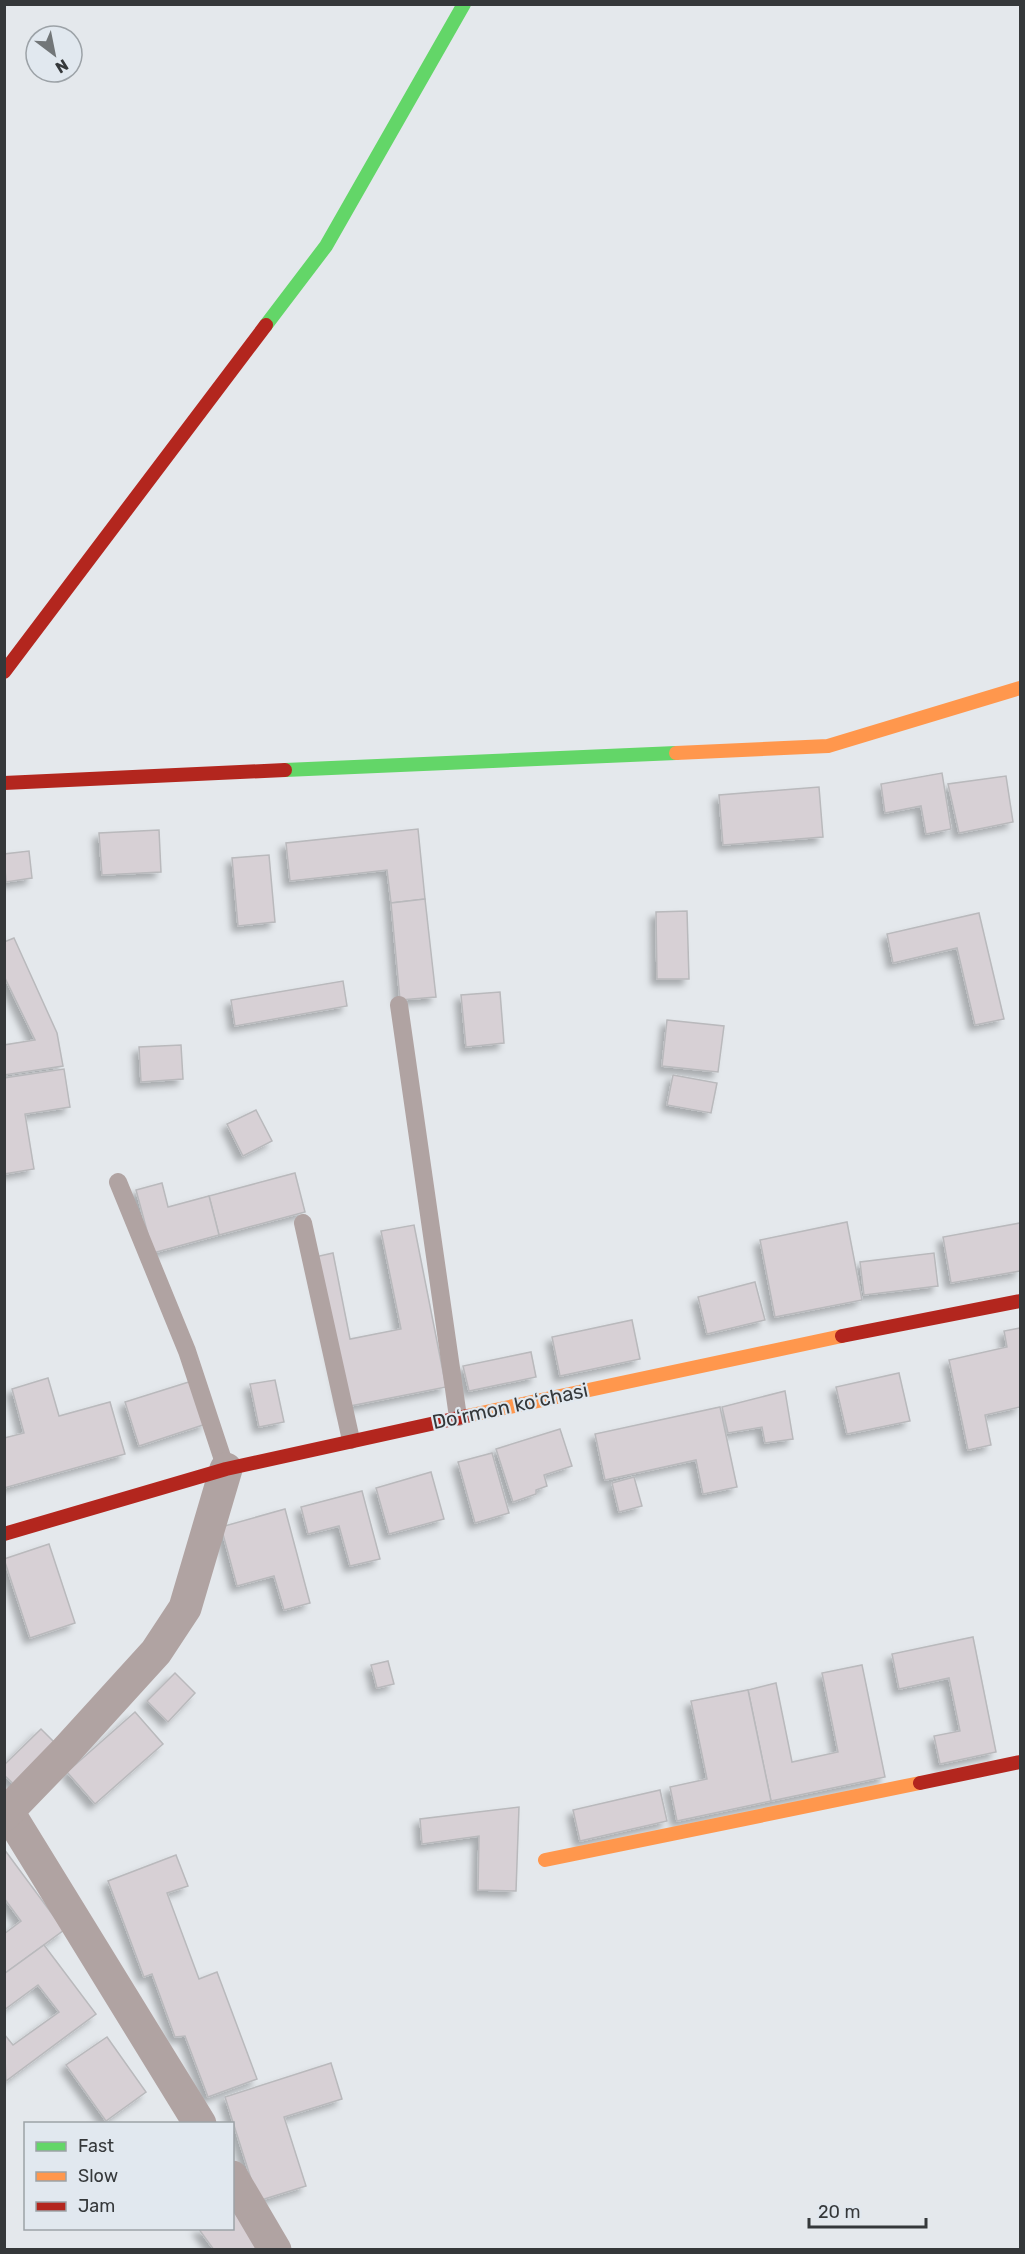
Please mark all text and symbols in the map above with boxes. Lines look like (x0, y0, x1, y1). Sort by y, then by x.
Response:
north arrow (24, 24, 84, 84)
text: N (52, 55, 72, 77)
street label: Doʻrmon koʻchasi (430, 1378, 590, 1434)
legend (24, 2122, 234, 2230)
text: Fast (78, 2135, 114, 2157)
text: Slow (78, 2165, 118, 2187)
scale bar (809, 2191, 926, 2229)
text: Jam (78, 2195, 115, 2217)
text: 20 m (818, 2201, 860, 2223)

